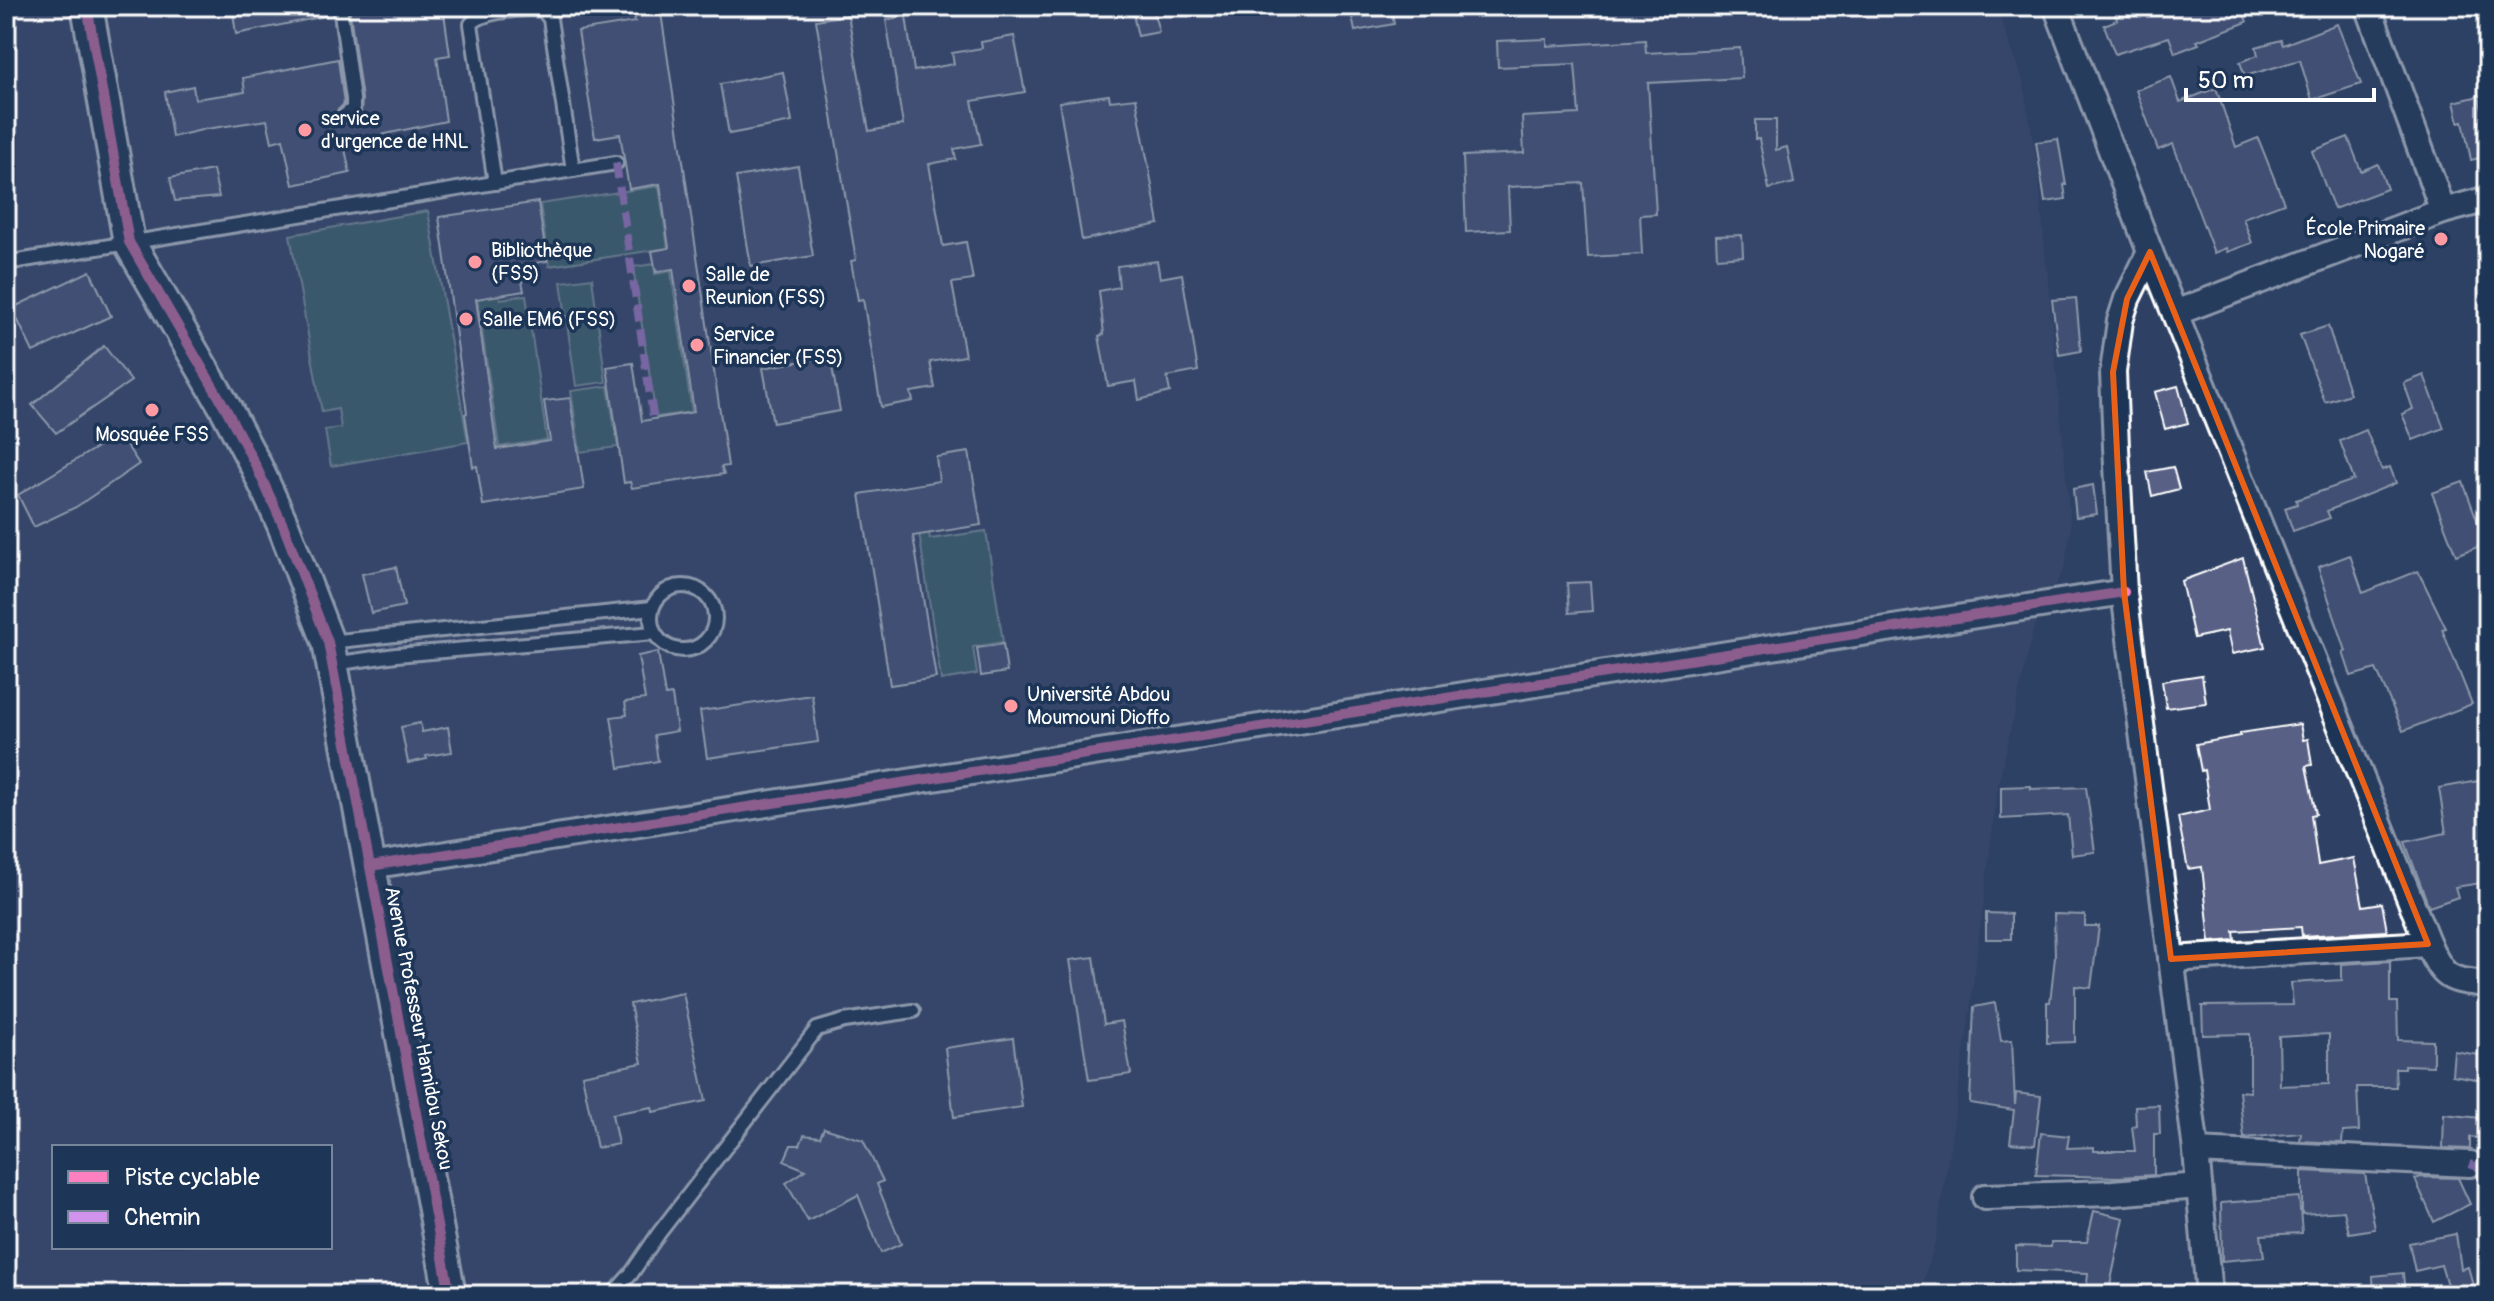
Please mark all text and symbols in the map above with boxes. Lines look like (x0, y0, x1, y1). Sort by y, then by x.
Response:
scale bar (2186, 52, 2374, 102)
text: 50 m (2198, 66, 2254, 95)
place label: service d'urgence de HNL (321, 106, 469, 154)
marker: service d'urgence de HNL (296, 121, 314, 139)
place label: École Primaire Nogaré (2306, 216, 2425, 264)
marker: École Primaire Nogaré (2432, 230, 2450, 248)
place label: Bibliothèque (FSS) (491, 238, 592, 286)
marker: Bibliothèque (FSS) (466, 253, 484, 271)
place label: Salle de Reunion (FSS) (705, 262, 826, 310)
marker: Salle de Reunion (FSS) (680, 277, 698, 295)
place label: Salle EM6 (FSS) (482, 307, 616, 332)
marker: Salle EM6 (FSS) (457, 310, 475, 328)
place label: Service Financier (FSS) (713, 322, 844, 370)
marker: Service Financier (FSS) (688, 336, 706, 354)
marker: Mosquée FSS (143, 401, 161, 419)
place label: Mosquée FSS (95, 422, 209, 447)
place label: Université Abdou Moumouni Dioffo (1027, 682, 1170, 730)
marker: Université Abdou Moumouni Dioffo (1002, 697, 1020, 715)
street label: Avenue Professeur Hamidou Sekou (379, 884, 459, 1172)
legend (52, 1145, 332, 1249)
text: Piste cyclable (124, 1163, 260, 1192)
text: Chemin (124, 1203, 201, 1232)

